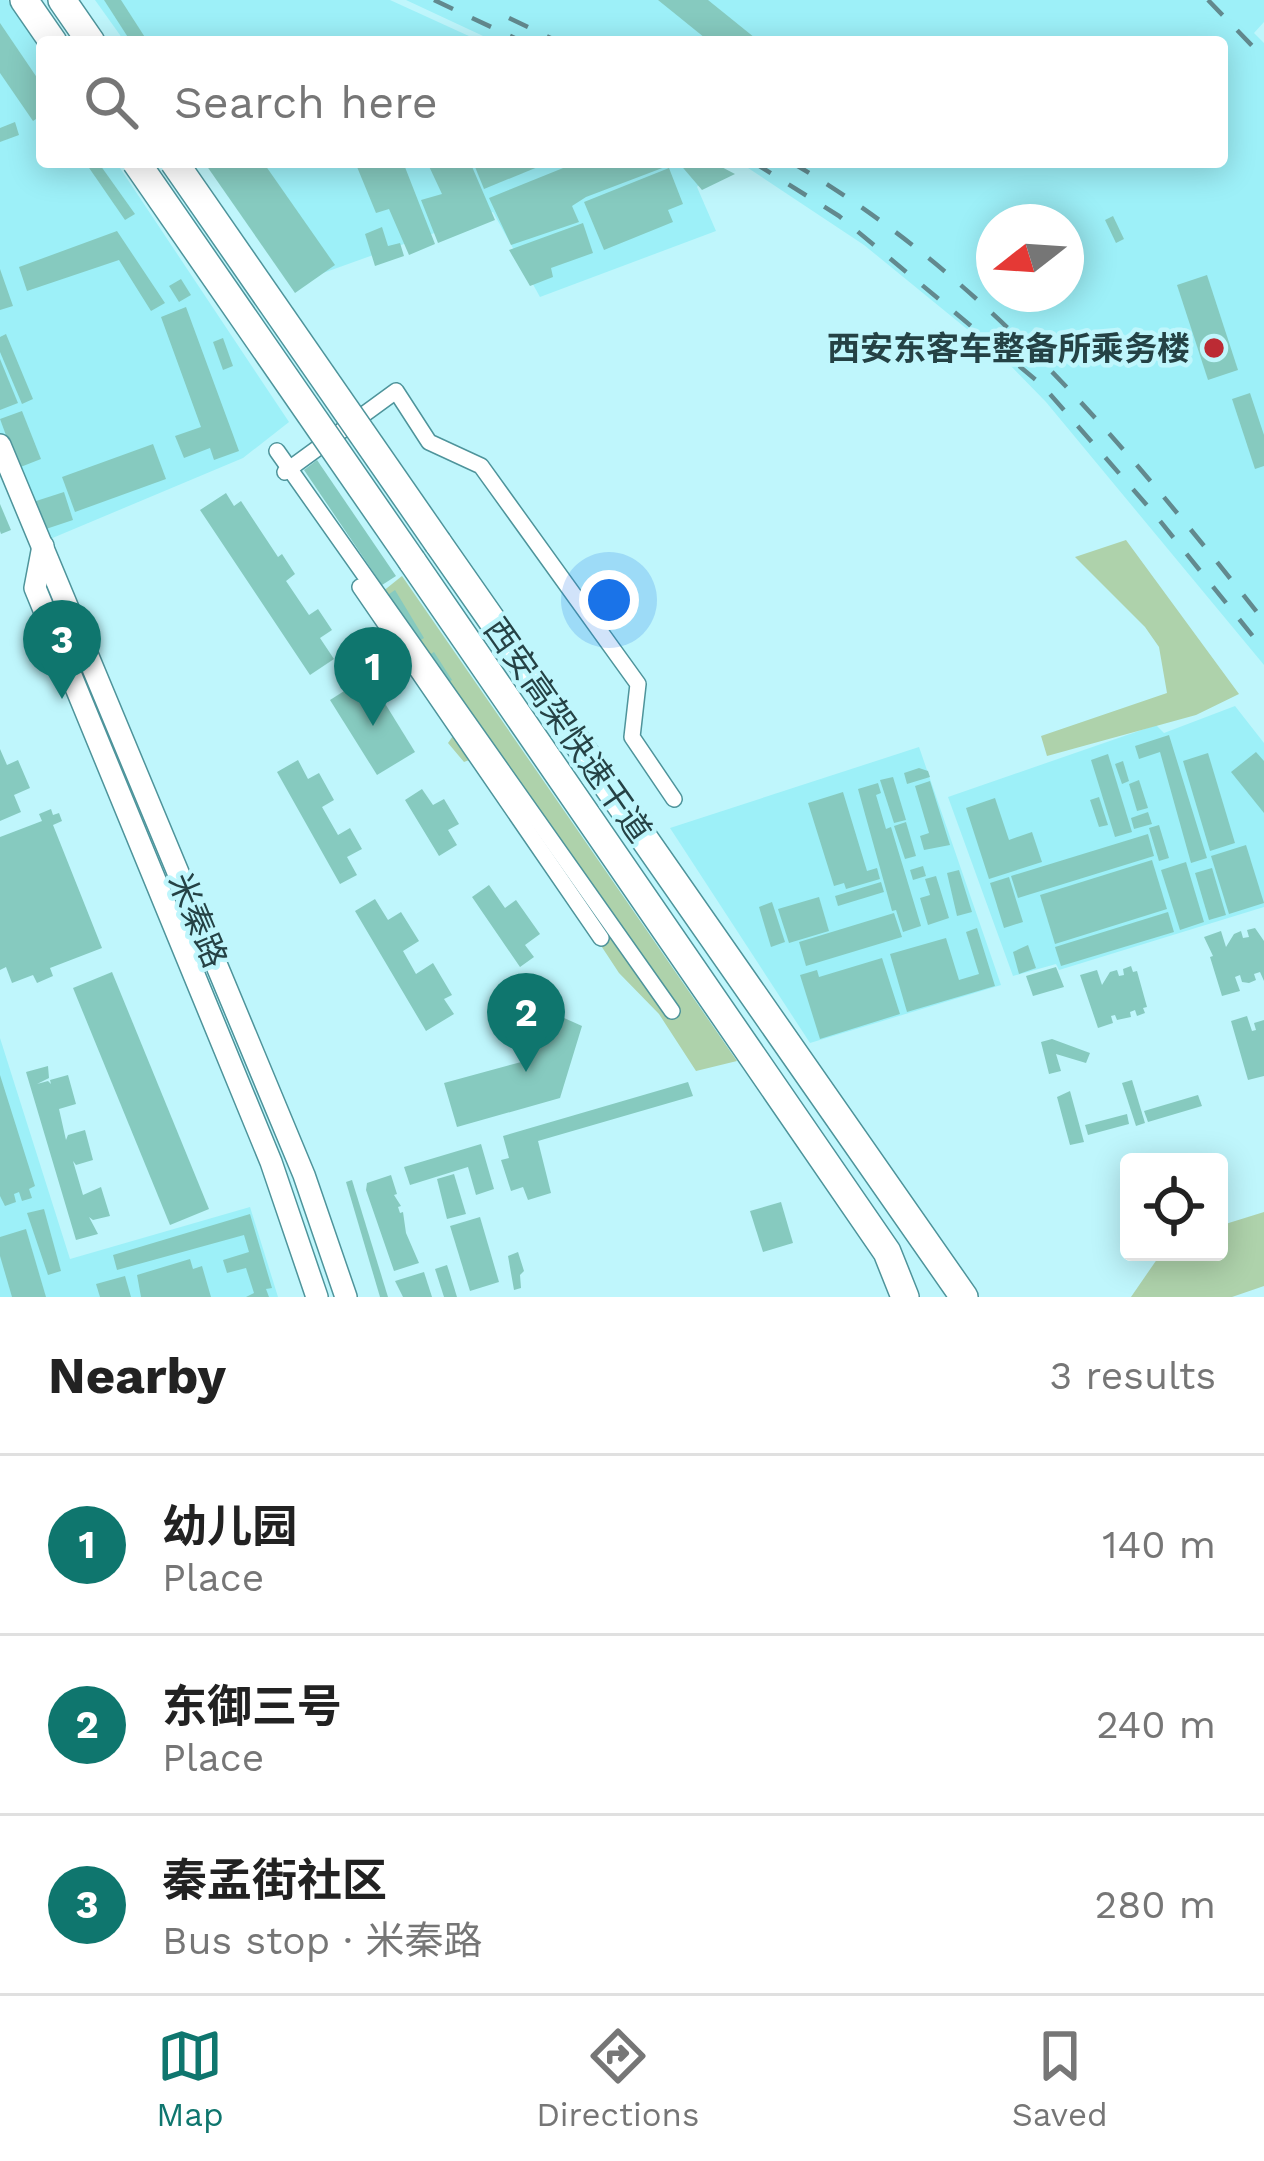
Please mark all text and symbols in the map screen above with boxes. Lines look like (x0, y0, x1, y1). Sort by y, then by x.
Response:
search box (36, 36, 1228, 168)
icon: search (78, 69, 144, 135)
text: Search here (174, 76, 438, 129)
north arrow (976, 204, 1084, 312)
place label: 西安东客车整备所乘务楼 (827, 329, 1190, 368)
marker: 西安东客车整备所乘务楼 (1201, 335, 1227, 361)
your location (579, 570, 639, 630)
pin: 3 (23, 600, 101, 699)
street label: 西安高架快速干道 (476, 611, 660, 849)
pin: 1 (334, 627, 412, 726)
street label: 米秦路 (161, 867, 235, 973)
pin: 2 (487, 973, 565, 1072)
map controls (1120, 1153, 1228, 1261)
button: locate (1120, 1153, 1228, 1261)
text: Nearby (48, 1346, 226, 1405)
text: 3 results (1050, 1353, 1216, 1398)
text: 幼儿园 (162, 1500, 297, 1553)
text: 1 (79, 1522, 95, 1567)
text: 140 m (1102, 1522, 1216, 1567)
text: Place (162, 1555, 264, 1600)
text: 东御三号 (162, 1680, 342, 1733)
text: 2 (75, 1702, 99, 1747)
text: 240 m (1096, 1702, 1216, 1747)
text: Place (162, 1735, 264, 1780)
text: 秦孟街社区 (162, 1854, 387, 1907)
text: 3 (75, 1882, 99, 1927)
text: 280 m (1095, 1882, 1216, 1927)
text: Bus stop · 米秦路 (162, 1918, 483, 1963)
tab: Map (156, 2023, 224, 2134)
tab: Directions (536, 2023, 699, 2134)
tab: Saved (1012, 2023, 1108, 2134)

